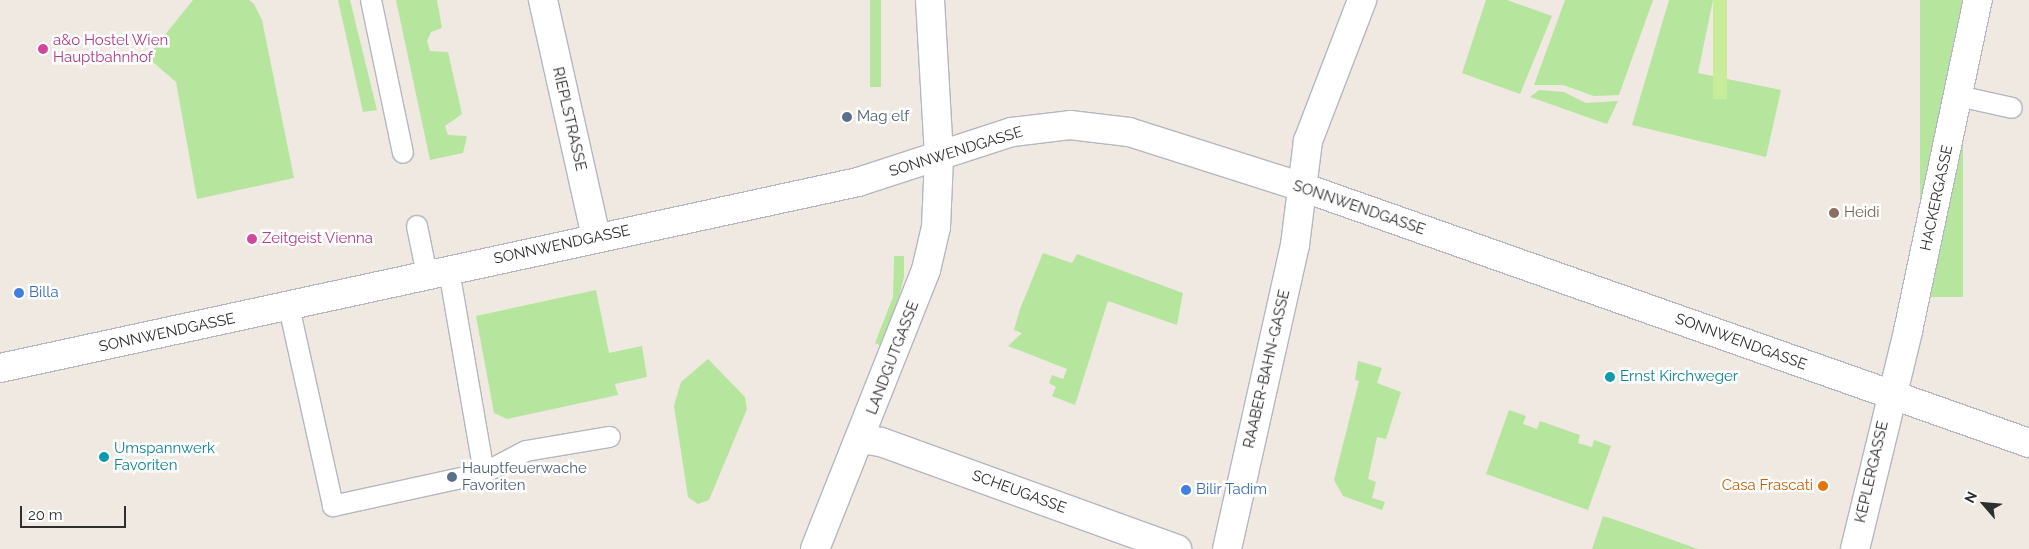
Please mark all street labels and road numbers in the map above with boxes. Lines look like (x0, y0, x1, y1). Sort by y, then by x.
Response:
street label: RIEPLSTRASSE (548, 65, 590, 173)
street label: SONNWENDGASSE (887, 123, 1025, 181)
street label: HACKERGASSE (1917, 143, 1957, 253)
street label: SONNWENDGASSE (1290, 177, 1428, 239)
street label: SONNWENDGASSE (492, 222, 632, 268)
street label: RAABER-BAHN-GASSE (1240, 288, 1294, 450)
street label: LANDGUTGASSE (863, 299, 923, 417)
street label: SONNWENDGASSE (97, 310, 237, 356)
street label: SONNWENDGASSE (1673, 310, 1809, 374)
street label: KEPLERGASSE (1852, 419, 1892, 525)
street label: SCHEUGASSE (969, 467, 1069, 517)

